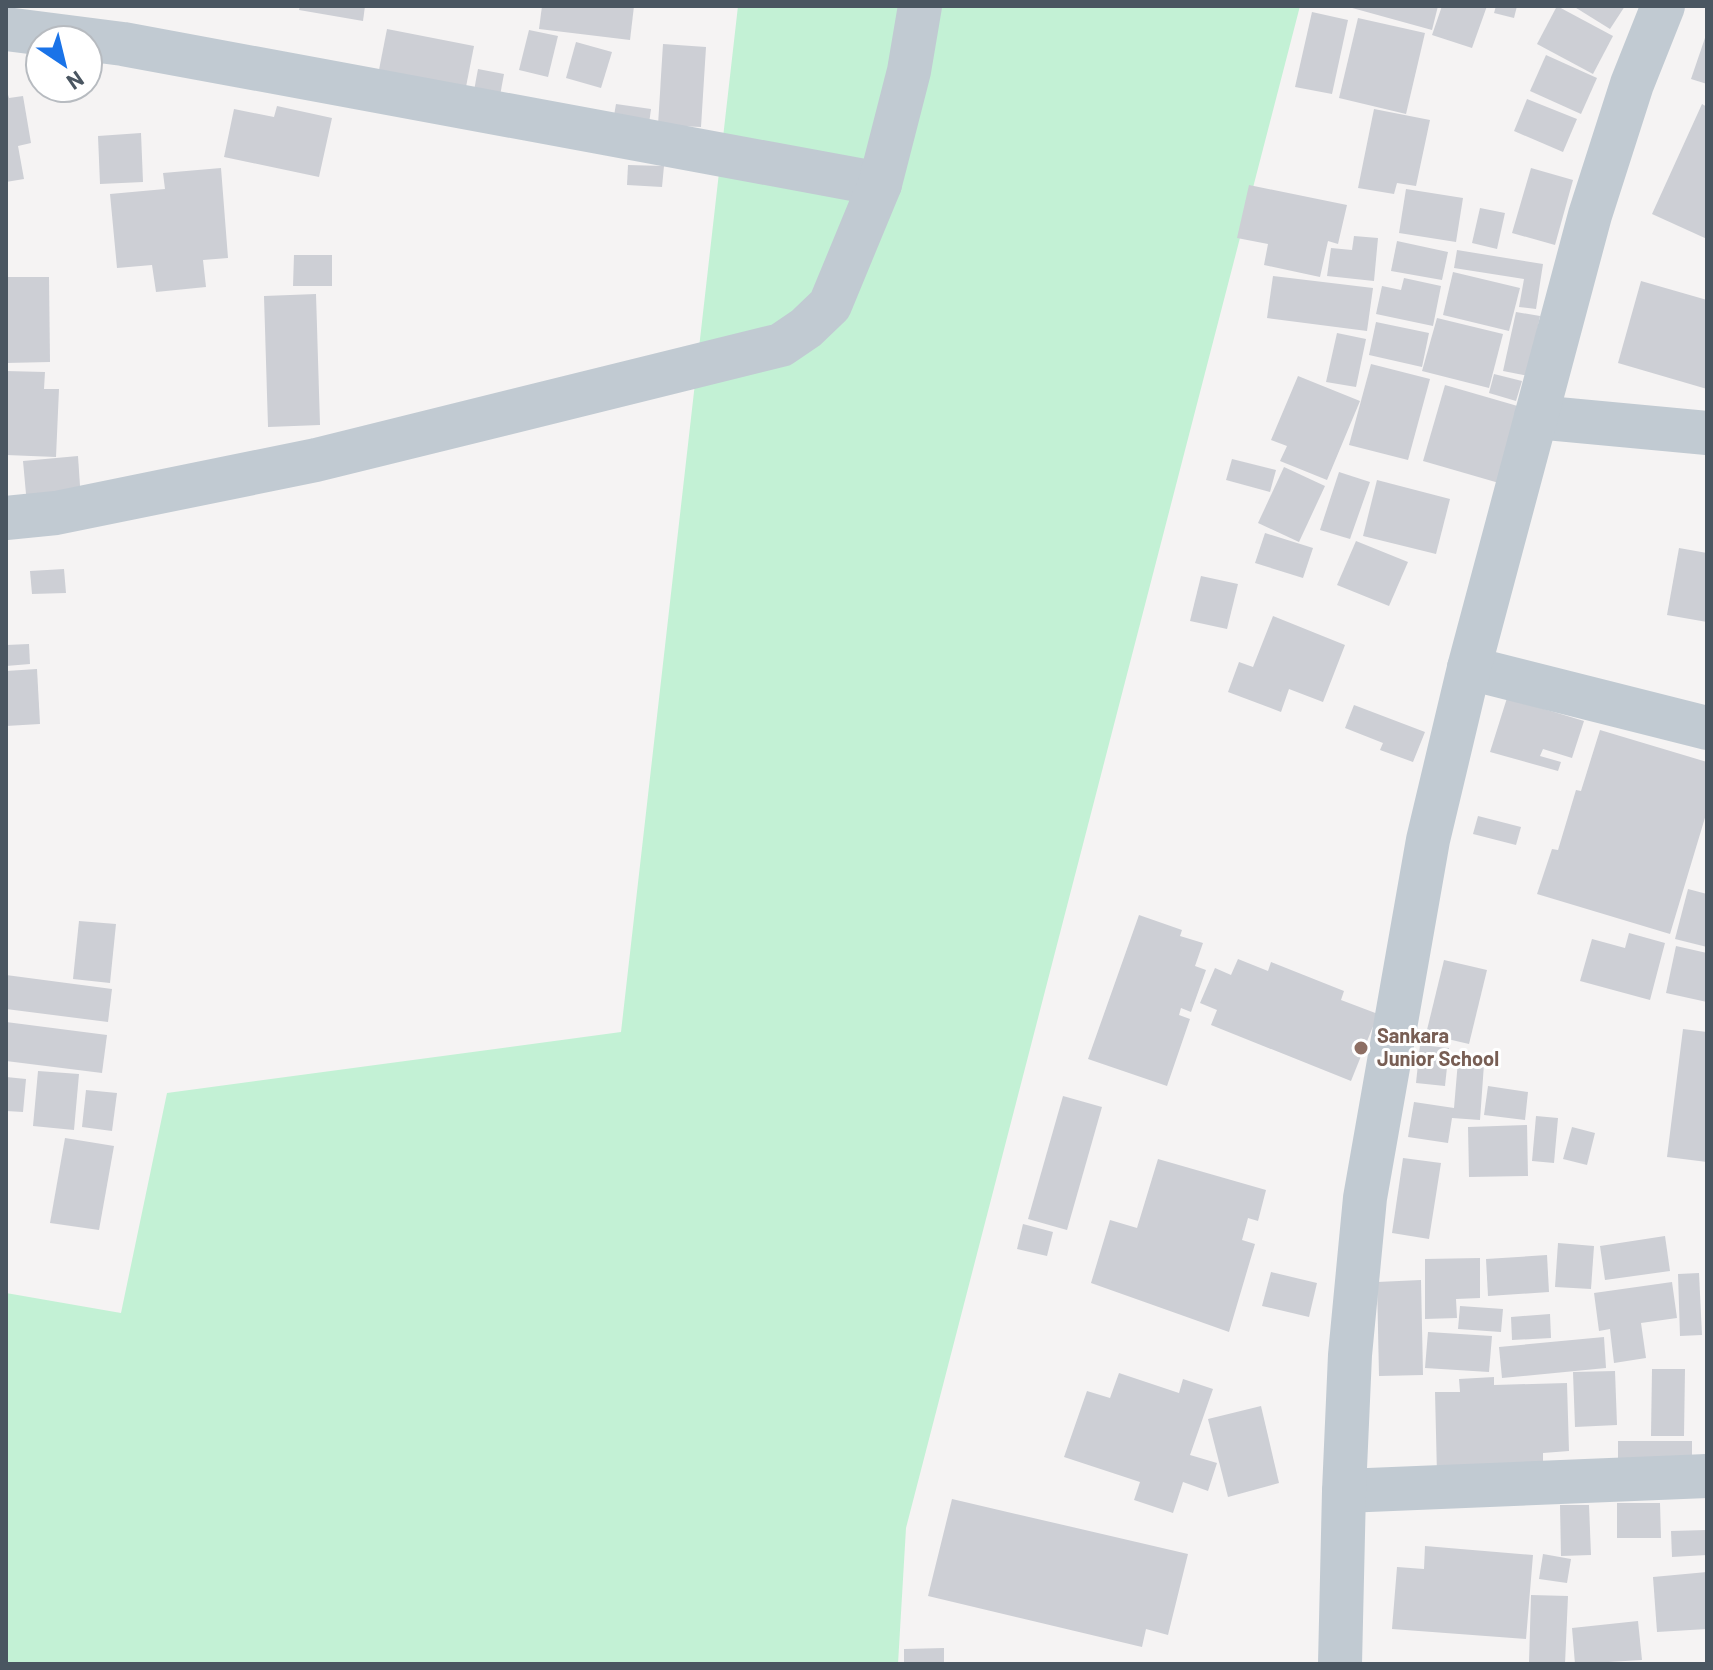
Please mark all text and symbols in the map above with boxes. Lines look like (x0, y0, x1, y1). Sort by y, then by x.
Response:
north arrow (24, 24, 104, 104)
text: N (63, 66, 89, 96)
place label: Sankara Junior School (1377, 1023, 1499, 1070)
marker: Sankara Junior School (1352, 1039, 1370, 1057)

